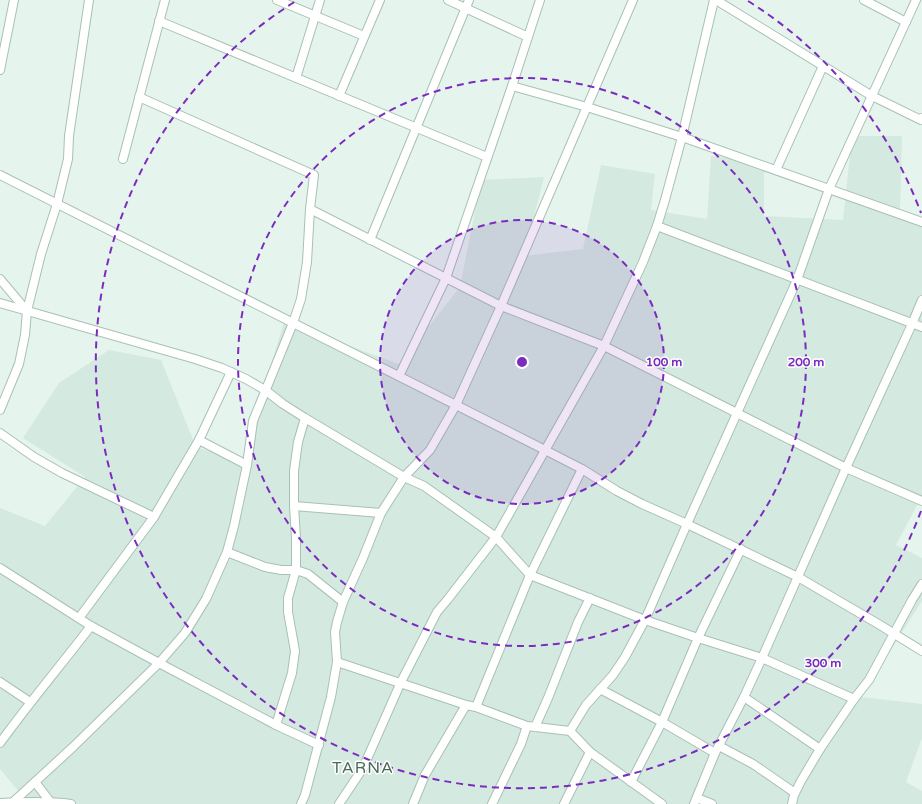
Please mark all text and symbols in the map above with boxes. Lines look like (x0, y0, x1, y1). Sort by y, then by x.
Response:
centre of rings (515, 355, 529, 369)
text: 100 m (646, 355, 682, 369)
text: 200 m (788, 355, 824, 369)
text: 300 m (805, 656, 841, 670)
district label: TARNA (332, 758, 394, 778)

